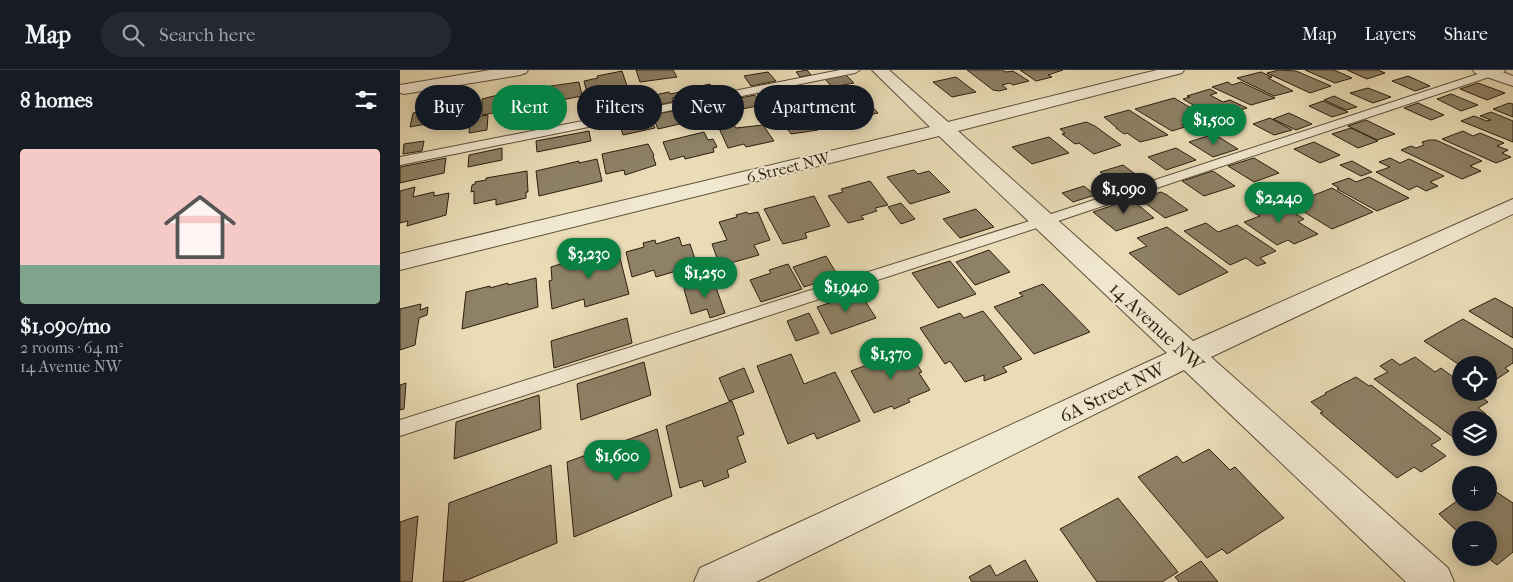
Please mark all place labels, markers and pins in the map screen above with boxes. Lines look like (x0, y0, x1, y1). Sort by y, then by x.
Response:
pin: $1,500 (1173, 104, 1255, 146)
pin: $1,090 (1083, 172, 1165, 215)
pin: $2,240 (1238, 182, 1320, 224)
pin: $3,230 (548, 238, 630, 280)
pin: $1,250 (664, 256, 746, 299)
pin: $1,940 (805, 270, 887, 313)
pin: $1,370 (850, 338, 932, 380)
pin: $1,600 (576, 440, 658, 482)

